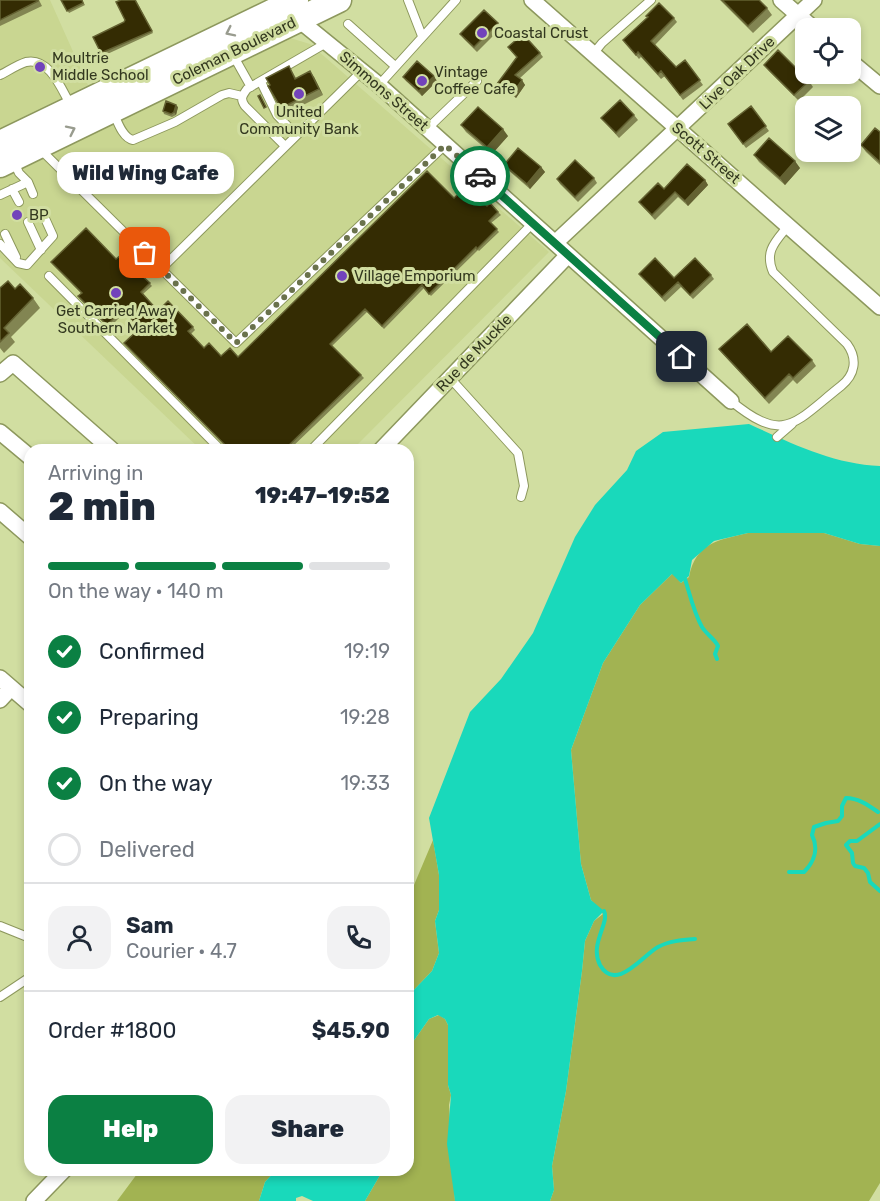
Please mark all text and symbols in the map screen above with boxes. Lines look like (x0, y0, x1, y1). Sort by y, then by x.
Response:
street label: Coleman Boulevard (169, 13, 299, 89)
map controls (795, 18, 861, 162)
button: locate (795, 18, 861, 84)
one-way arrow (226, 24, 237, 36)
place label: Coastal Crust (494, 24, 588, 42)
marker: Coastal Crust (475, 26, 489, 40)
street label: Live Oak Drive (696, 32, 778, 114)
street label: Simmons Street (336, 47, 432, 135)
place label: Moultrie Middle School (52, 49, 149, 84)
marker: Moultrie Middle School (33, 60, 47, 74)
place label: Vintage Coffee Cafe (434, 63, 515, 98)
marker: Vintage Coffee Cafe (415, 74, 429, 88)
marker: United Community Bank (292, 87, 306, 101)
button: layers (795, 96, 861, 162)
place label: United Community Bank (239, 103, 359, 138)
street label: Scott Street (668, 118, 744, 188)
one-way arrow (65, 125, 76, 137)
courier (450, 146, 510, 206)
callout: Wild Wing Cafe (57, 151, 234, 193)
icon: car (464, 160, 497, 193)
text: Wild Wing Cafe (72, 161, 219, 185)
place label: BP (29, 206, 49, 224)
marker: BP (10, 208, 24, 222)
pin (119, 227, 170, 278)
icon: bag (128, 236, 161, 269)
place label: Village Emporium (354, 267, 476, 285)
marker: Village Emporium (335, 269, 349, 283)
marker: Get Carried Away Southern Market (109, 286, 123, 300)
place label: Get Carried Away Southern Market (56, 302, 176, 337)
street label: Rue de Muckle (432, 310, 516, 396)
pin (656, 331, 707, 382)
icon: home (665, 340, 698, 373)
text: Arriving in (48, 461, 143, 485)
text: 19:47–19:52 (255, 482, 390, 509)
text: 2 min (48, 484, 156, 530)
text: On the way · 140 m (48, 579, 224, 603)
icon: check (48, 635, 81, 668)
text: Confirmed (99, 638, 205, 665)
text: 19:19 (344, 639, 390, 663)
icon: check (48, 701, 81, 734)
text: Preparing (99, 704, 199, 731)
text: 19:28 (340, 705, 390, 729)
icon: check (48, 767, 81, 800)
text: On the way (99, 770, 213, 797)
text: 19:33 (340, 771, 390, 795)
text: Delivered (99, 836, 195, 863)
button: person (48, 906, 111, 969)
button: phone (327, 906, 390, 969)
text: Sam (126, 912, 174, 939)
text: Courier · 4.7 (126, 939, 237, 963)
text: Order #1800 (48, 1017, 176, 1044)
text: $45.90 (312, 1017, 390, 1044)
button: Help (48, 1095, 213, 1164)
button: Share (225, 1095, 390, 1164)

